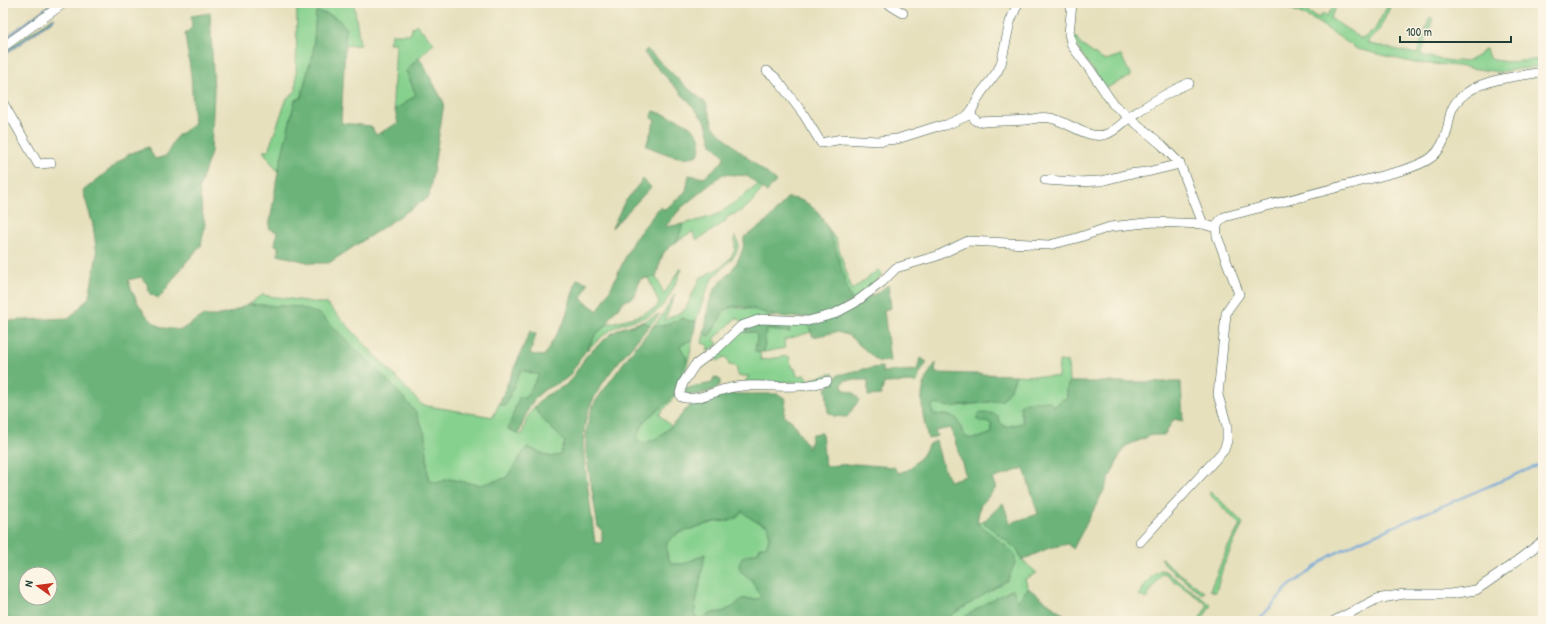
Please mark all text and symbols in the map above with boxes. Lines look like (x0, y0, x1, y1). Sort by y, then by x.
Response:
scale bar (1400, 18, 1511, 44)
text: 100 m (1406, 23, 1432, 40)
north arrow (18, 566, 58, 606)
text: N (21, 579, 36, 588)

